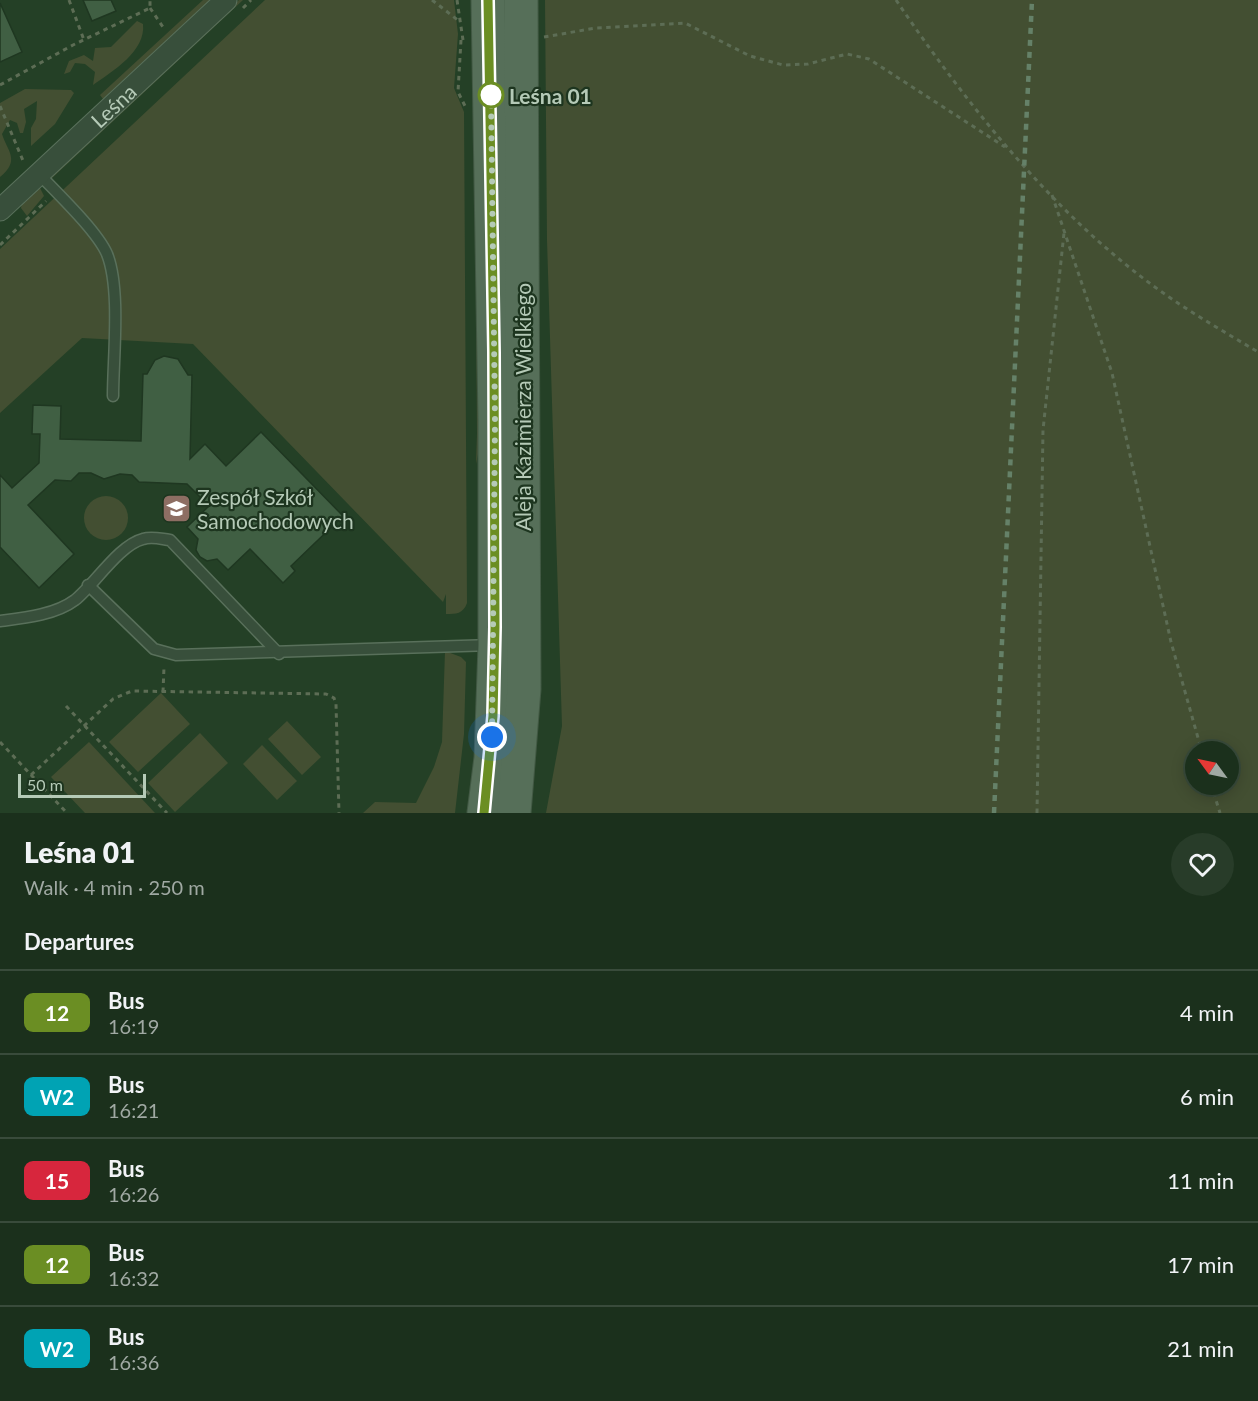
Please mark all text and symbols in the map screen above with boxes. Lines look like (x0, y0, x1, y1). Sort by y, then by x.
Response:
street label: Leśna (85, 78, 141, 132)
marker: Leśna 01 (478, 82, 504, 108)
place label: Leśna 01 (509, 83, 592, 108)
street label: Aleja Kazimierza Wielkiego (510, 283, 535, 531)
place label: Zespół Szkół Samochodowych (197, 484, 354, 533)
school or university icon: Zespół Szkół Samochodowych (160, 492, 192, 524)
your location (477, 722, 507, 752)
north arrow (1185, 741, 1239, 795)
map controls (1185, 741, 1239, 795)
scale bar (18, 771, 146, 798)
text: 50 m (27, 775, 63, 794)
button: heart (1171, 833, 1234, 896)
text: Leśna 01 (24, 835, 135, 869)
text: Walk · 4 min · 250 m (24, 875, 205, 899)
text: Departures (24, 928, 134, 955)
text: Bus (108, 987, 144, 1014)
text: 4 min (1180, 999, 1234, 1026)
text: 12 (45, 1000, 69, 1025)
text: 16:19 (108, 1014, 159, 1038)
text: Bus (108, 1071, 144, 1098)
text: 6 min (1180, 1083, 1234, 1110)
text: W2 (40, 1084, 74, 1109)
text: 16:21 (108, 1098, 159, 1122)
text: Bus (108, 1155, 144, 1182)
text: 11 min (1167, 1167, 1234, 1194)
text: 15 (45, 1168, 69, 1193)
text: 16:26 (108, 1182, 159, 1206)
text: Bus (108, 1239, 144, 1266)
text: 17 min (1167, 1251, 1234, 1278)
text: 12 (45, 1252, 69, 1277)
text: 16:32 (108, 1266, 159, 1290)
text: Bus (108, 1323, 144, 1350)
text: 21 min (1167, 1335, 1234, 1362)
text: W2 (40, 1336, 74, 1361)
text: 16:36 (108, 1350, 159, 1374)

